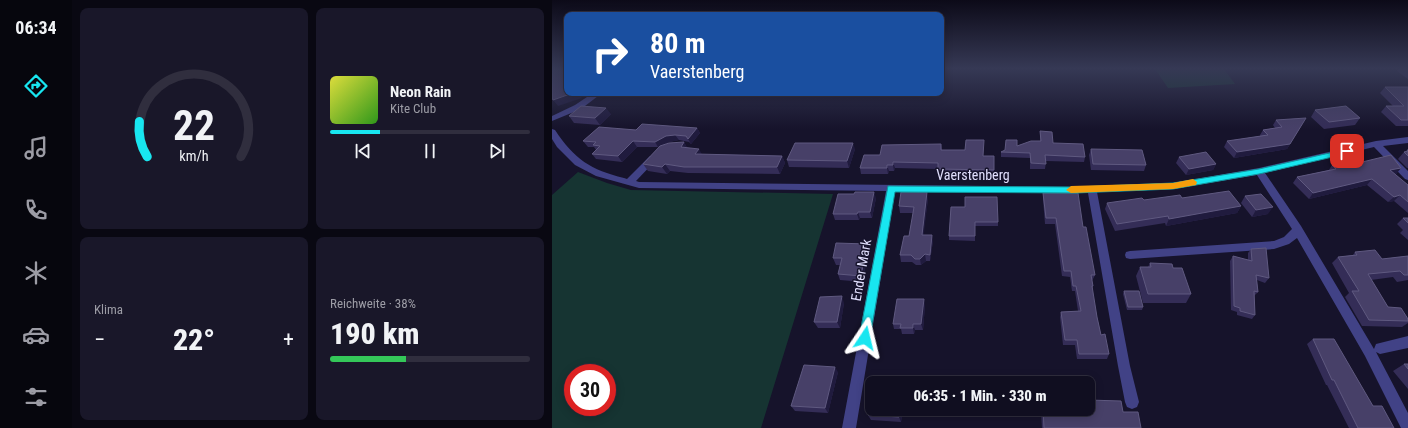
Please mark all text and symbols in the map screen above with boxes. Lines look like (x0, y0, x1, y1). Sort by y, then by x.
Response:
text: 06:34 (15, 17, 57, 38)
text: 80 m (650, 27, 706, 60)
icon: right (584, 28, 636, 80)
text: Vaerstenberg (650, 61, 744, 82)
icon: directions (22, 72, 50, 100)
text: Neon Rain (390, 83, 451, 101)
text: 22 (173, 100, 215, 149)
text: Kite Club (390, 101, 436, 116)
icon: music (22, 134, 50, 162)
pin (1330, 134, 1364, 168)
icon: previous (352, 140, 374, 162)
icon: pause (419, 140, 441, 162)
icon: next (486, 140, 508, 162)
icon: arrive (1336, 140, 1358, 162)
text: km/h (179, 147, 209, 163)
street label: Vaerstenberg (936, 167, 1010, 183)
icon: phone (22, 196, 50, 224)
street label: Ender Mark (848, 237, 874, 302)
icon: climate (22, 259, 50, 287)
text: Reichweite · 38% (330, 296, 416, 311)
text: Klima (94, 302, 123, 317)
text: 190 km (330, 316, 419, 351)
position arrow (844, 317, 886, 359)
icon: car (22, 321, 50, 349)
text: 22° (173, 322, 215, 357)
text: − (94, 327, 105, 352)
text: + (283, 327, 294, 352)
speed limit sign: 30 (564, 364, 616, 416)
icon: filters (22, 383, 50, 411)
text: 06:35 · 1 Min. · 330 m (914, 387, 1046, 405)

